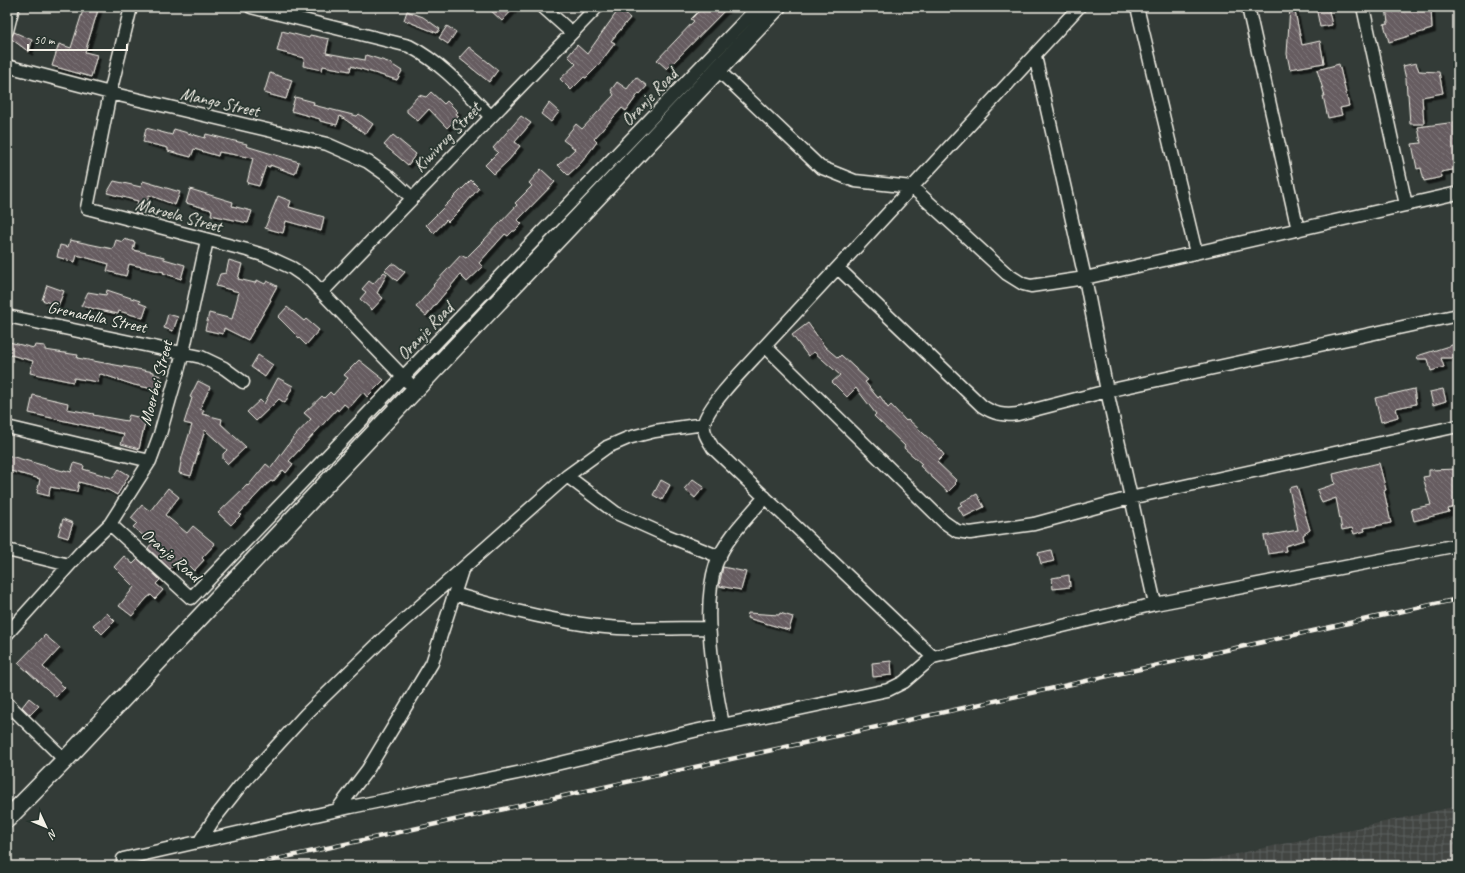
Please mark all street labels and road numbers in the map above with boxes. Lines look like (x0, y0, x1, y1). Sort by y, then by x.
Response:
street label: Oranje Road (617, 62, 683, 130)
street label: Mango Street (179, 83, 264, 122)
street label: Kiwivrug Street (409, 96, 487, 176)
street label: Maroela Street (134, 193, 227, 237)
street label: Grenadella Street (46, 296, 151, 338)
street label: Oranje Road (393, 296, 459, 364)
street label: Moerbei Street (135, 336, 178, 428)
street label: Oranje Road (137, 524, 207, 588)

